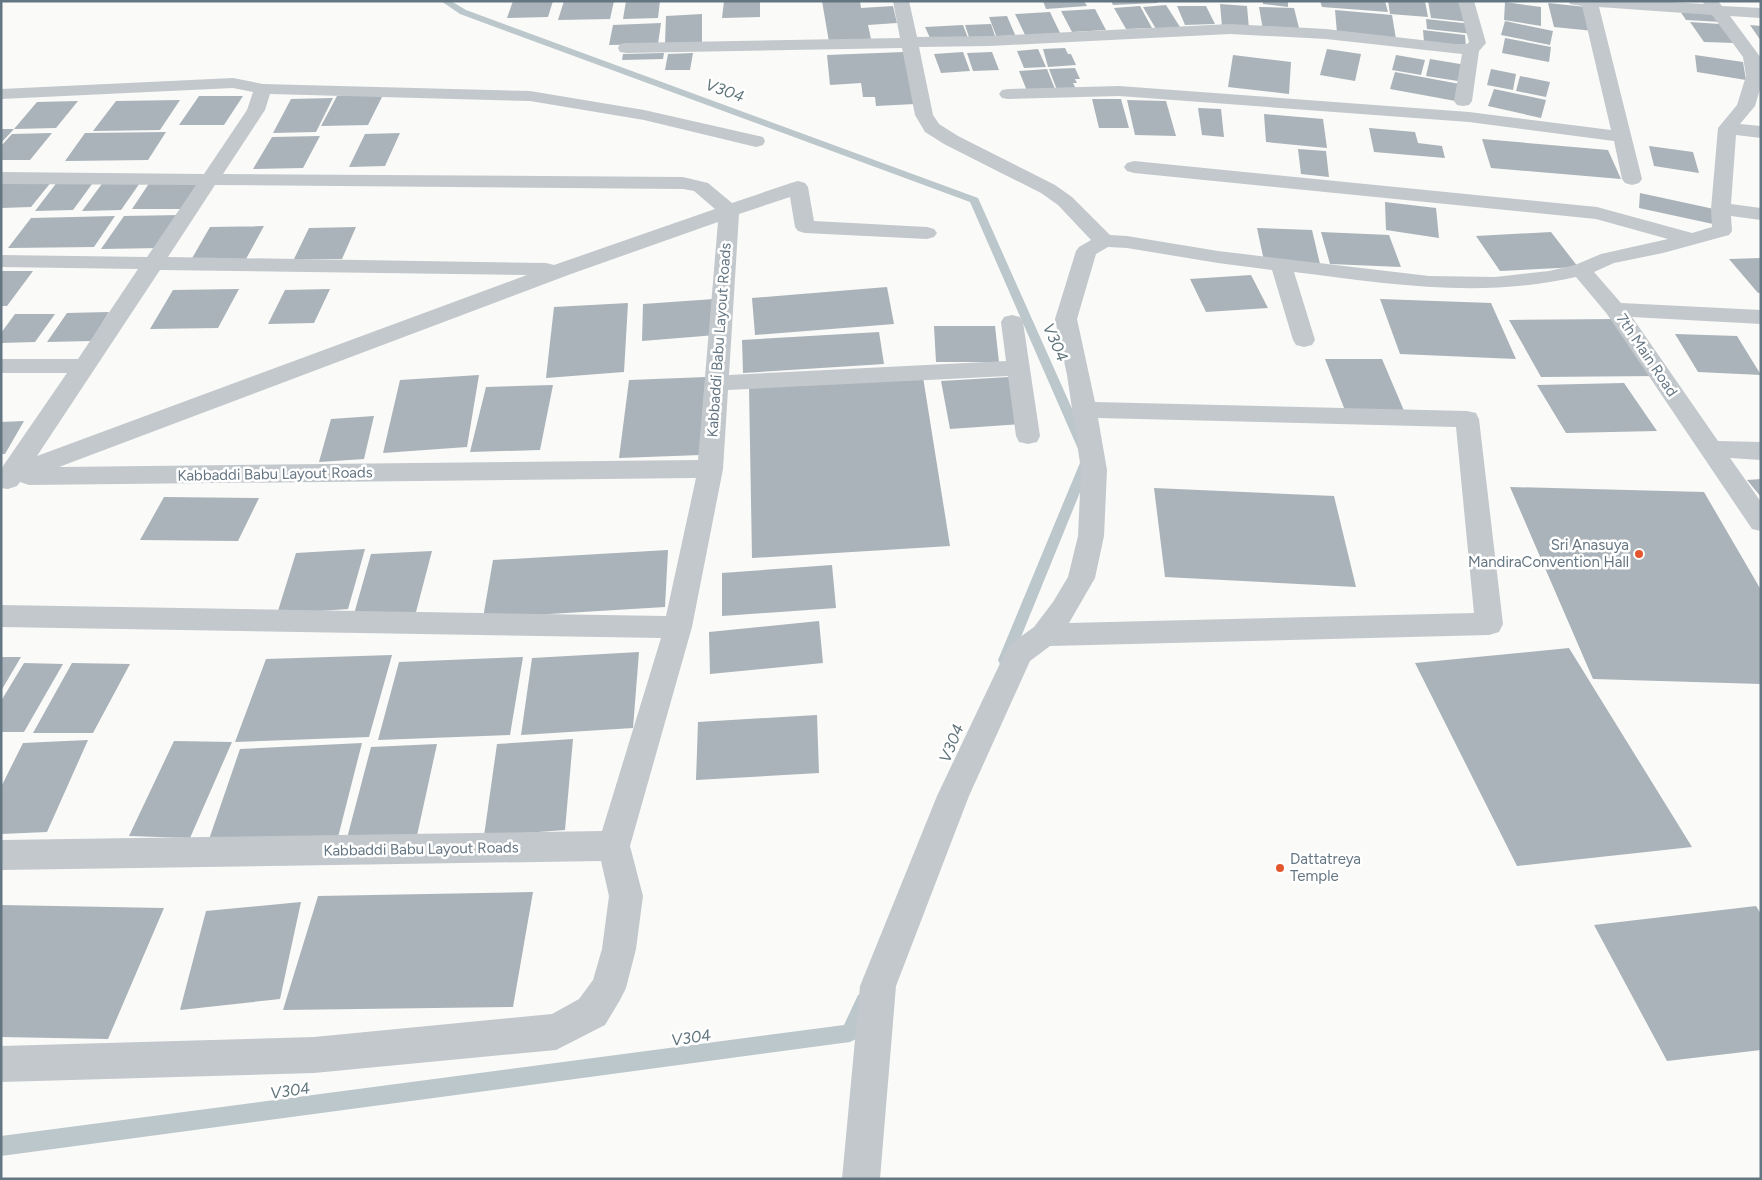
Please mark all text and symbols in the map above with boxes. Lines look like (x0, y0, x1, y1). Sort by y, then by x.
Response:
water label: V304 (703, 75, 747, 106)
street label: Kabbaddi Babu Layout Roads (703, 242, 735, 438)
street label: 7th Main Road (1613, 310, 1681, 400)
water label: V304 (1039, 320, 1072, 364)
street label: Kabbaddi Babu Layout Roads (177, 463, 373, 485)
place label: Sri Anasuya MandiraConvention Hall (1468, 536, 1629, 571)
marker: Sri Anasuya MandiraConvention Hall (1633, 548, 1645, 560)
water label: V304 (935, 721, 968, 765)
street label: Kabbaddi Babu Layout Roads (323, 838, 519, 860)
place label: Dattatreya Temple (1290, 850, 1361, 885)
marker: Dattatreya Temple (1274, 862, 1286, 874)
water label: V304 (670, 1025, 712, 1050)
water label: V304 (269, 1078, 311, 1103)

